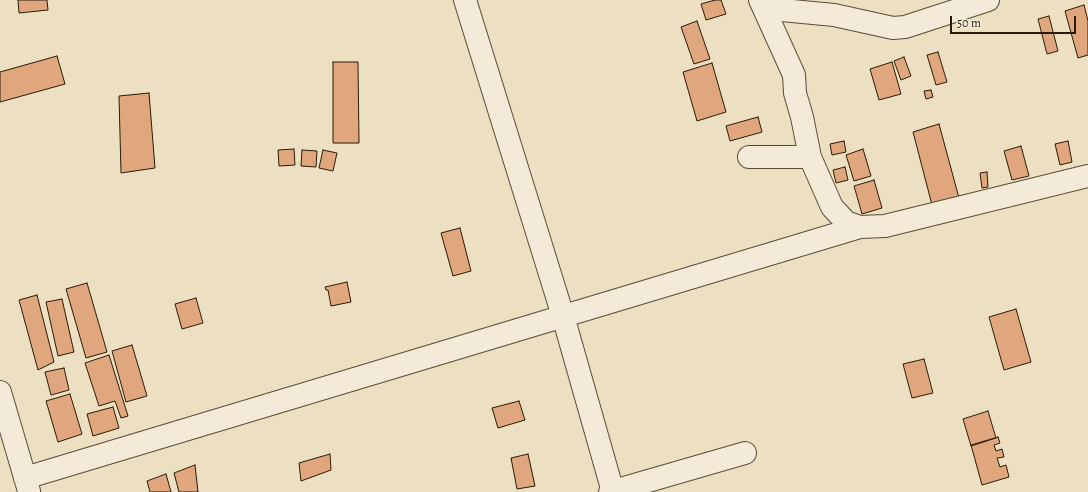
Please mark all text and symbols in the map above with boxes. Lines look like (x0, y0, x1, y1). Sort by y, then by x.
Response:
scale bar (952, 8, 1078, 34)
text: 50 m (957, 15, 981, 31)

